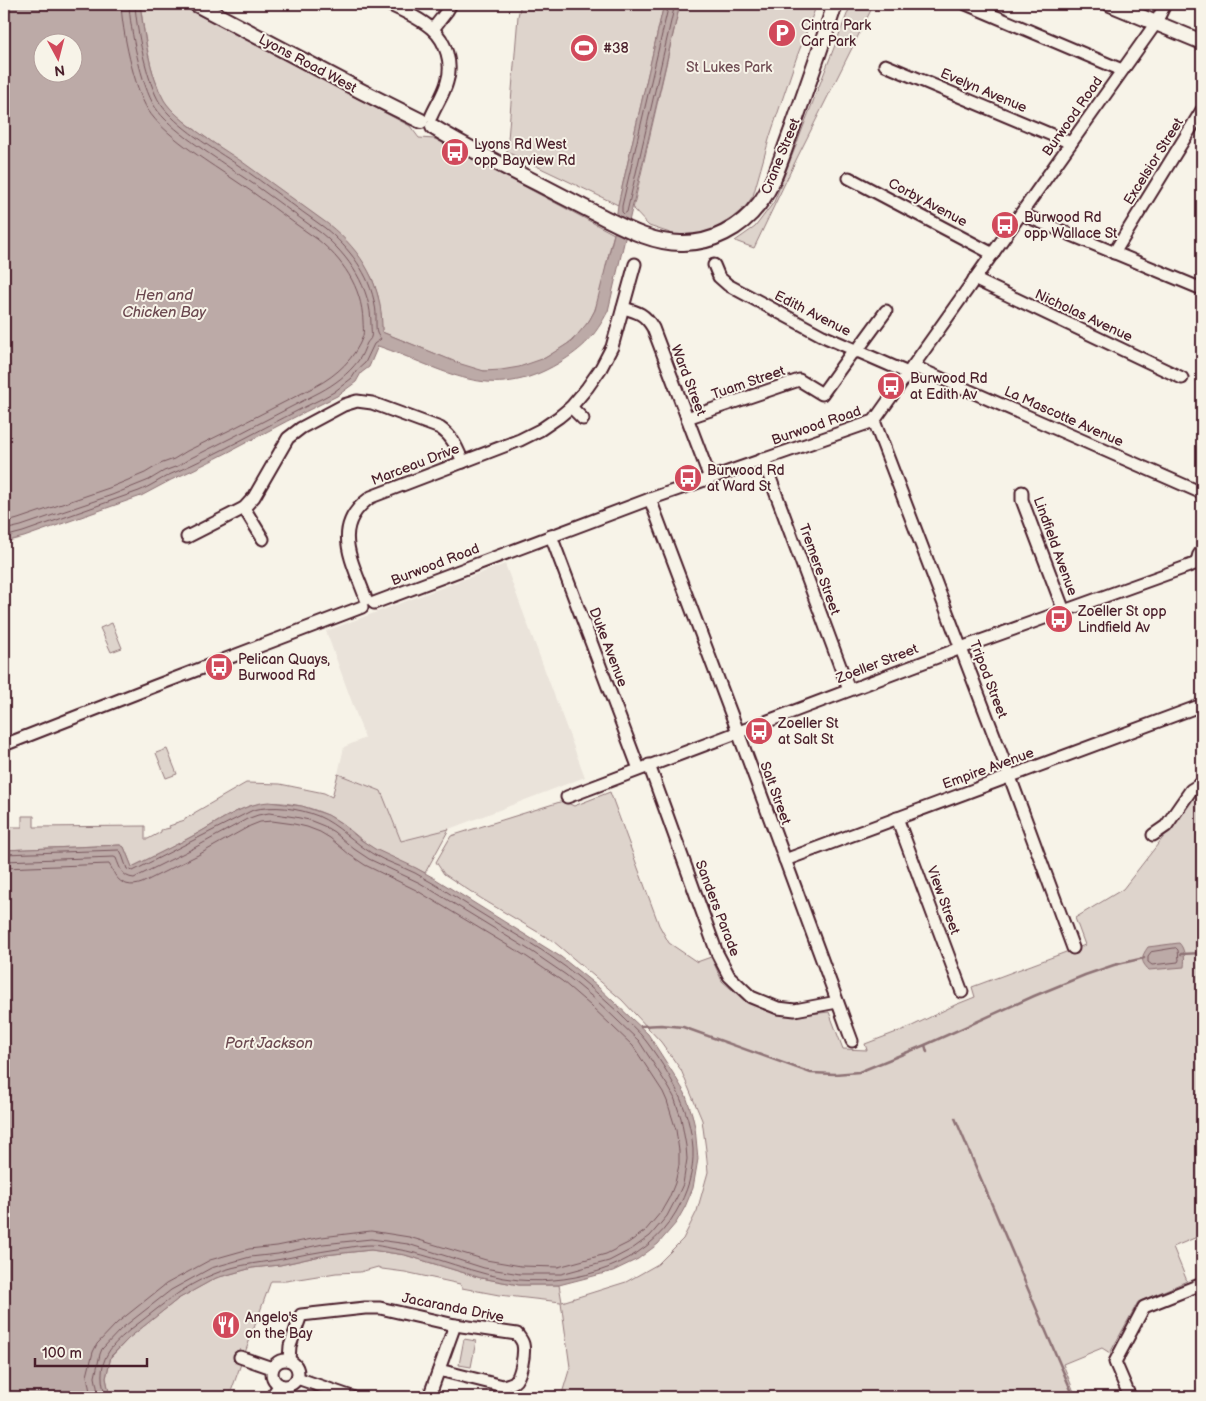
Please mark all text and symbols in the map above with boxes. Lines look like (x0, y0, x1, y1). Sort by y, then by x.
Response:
place label: Cintra Park Car Park (801, 17, 871, 50)
parking icon: Cintra Park Car Park (767, 18, 797, 48)
street label: Lyons Road West (256, 30, 360, 97)
north arrow (32, 32, 82, 82)
sports icon: #38 (569, 33, 599, 63)
place label: #38 (603, 40, 629, 57)
park label: St Lukes Park (686, 59, 772, 76)
text: N (53, 61, 66, 79)
street label: Evelyn Avenue (938, 65, 1030, 116)
street label: Burwood Road (1039, 73, 1106, 159)
street label: Excelsior Street (1120, 114, 1187, 208)
street label: Crane Street (757, 115, 804, 197)
place label: Lyons Rd West opp Bayview Rd (474, 136, 575, 169)
bus stop icon: Lyons Rd West opp Bayview Rd (440, 137, 470, 167)
street label: Corby Avenue (885, 175, 970, 230)
place label: Burwood Rd opp Wallace St (1024, 209, 1118, 242)
bus stop icon: Burwood Rd opp Wallace St (990, 210, 1020, 240)
street label: Nicholas Avenue (1032, 285, 1135, 345)
water label: Hen and Chicken Bay (122, 286, 207, 322)
street label: Edith Avenue (772, 287, 854, 340)
street label: Ward Street (667, 342, 710, 419)
street label: Tuam Street (709, 362, 788, 403)
place label: Burwood Rd at Edith Av (910, 370, 987, 403)
bus stop icon: Burwood Rd at Edith Av (876, 371, 906, 401)
street label: La Mascotte Avenue (1002, 383, 1126, 450)
street label: Burwood Road (769, 402, 863, 449)
street label: Marceau Drive (369, 440, 462, 489)
place label: Burwood Rd at Ward St (707, 462, 784, 495)
bus stop icon: Burwood Rd at Ward St (673, 463, 703, 493)
street label: Lindfield Avenue (1030, 494, 1081, 598)
street label: Tremere Street (795, 521, 844, 618)
street label: Burwood Road (389, 540, 482, 589)
place label: Zoeller St opp Lindfield Av (1077, 603, 1167, 636)
bus stop icon: Zoeller St opp Lindfield Av (1044, 604, 1074, 634)
street label: Duke Avenue (586, 605, 631, 689)
street label: Tripod Street (966, 638, 1011, 721)
street label: Zoeller Street (833, 640, 921, 687)
place label: Pelican Quays, Burwood Rd (238, 651, 330, 684)
bus stop icon: Pelican Quays, Burwood Rd (204, 652, 234, 682)
place label: Zoeller St at Salt St (777, 715, 839, 748)
bus stop icon: Zoeller St at Salt St (744, 716, 774, 746)
street label: Empire Avenue (940, 744, 1036, 793)
street label: Salt Street (756, 759, 795, 828)
street label: Sanders Parade (691, 858, 744, 959)
street label: View Street (923, 864, 964, 937)
water label: Port Jackson (225, 1034, 313, 1053)
street label: Jacaranda Drive (400, 1289, 505, 1326)
place label: Angelo's on the Bay (245, 1309, 313, 1342)
restaurant icon: Angelo's on the Bay (211, 1310, 241, 1340)
scale bar (35, 1336, 148, 1368)
text: 100 m (42, 1344, 82, 1363)

